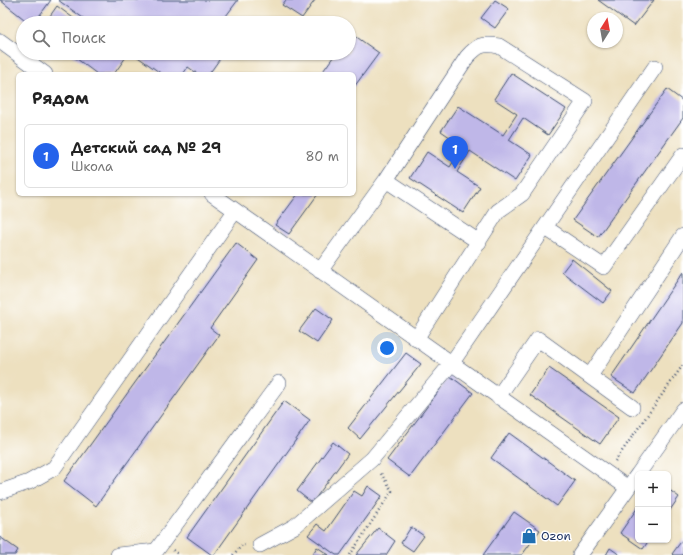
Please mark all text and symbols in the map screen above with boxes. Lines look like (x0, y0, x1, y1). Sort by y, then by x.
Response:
north arrow (587, 12, 623, 48)
search box (16, 16, 356, 60)
icon: search (30, 27, 52, 49)
text: Поиск (62, 28, 106, 48)
text: Рядом (32, 87, 89, 109)
pin: 1 (442, 136, 468, 169)
text: Детский сад № 29 (71, 138, 221, 158)
text: 1 (43, 148, 49, 165)
text: 80 m (305, 148, 339, 165)
text: Школа (71, 158, 113, 175)
your location (377, 338, 397, 358)
map controls (635, 471, 671, 543)
button: + (635, 471, 671, 507)
button: − (635, 507, 671, 543)
shop icon: Ozon (520, 527, 538, 545)
place label: Ozon (541, 528, 571, 544)

